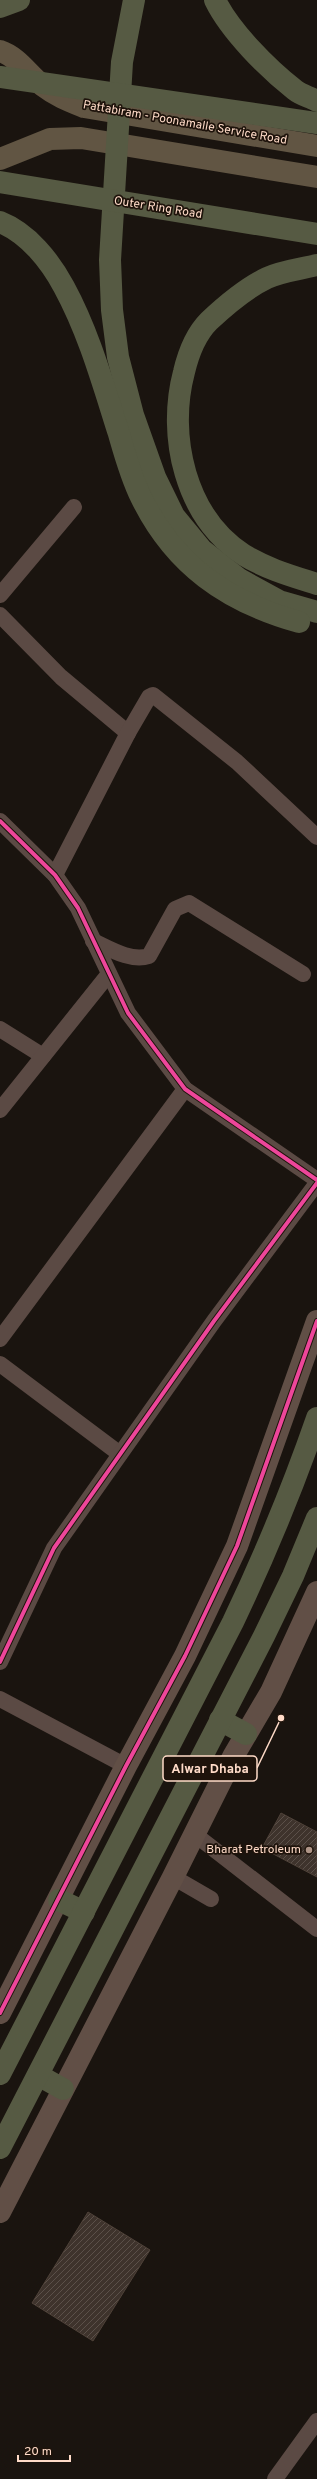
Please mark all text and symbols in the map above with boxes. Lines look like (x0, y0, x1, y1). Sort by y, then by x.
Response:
street label: Pattabiram - Poonamalle Service Road (82, 97, 288, 149)
street label: Outer Ring Road (113, 193, 203, 223)
callout: Alwar Dhaba (163, 1756, 257, 1781)
text: Alwar Dhaba (171, 1762, 249, 1778)
place label: Bharat Petroleum (206, 1842, 301, 1858)
marker: Bharat Petroleum (304, 1845, 314, 1855)
scale bar (18, 2437, 70, 2463)
text: 20 m (24, 2444, 52, 2460)

